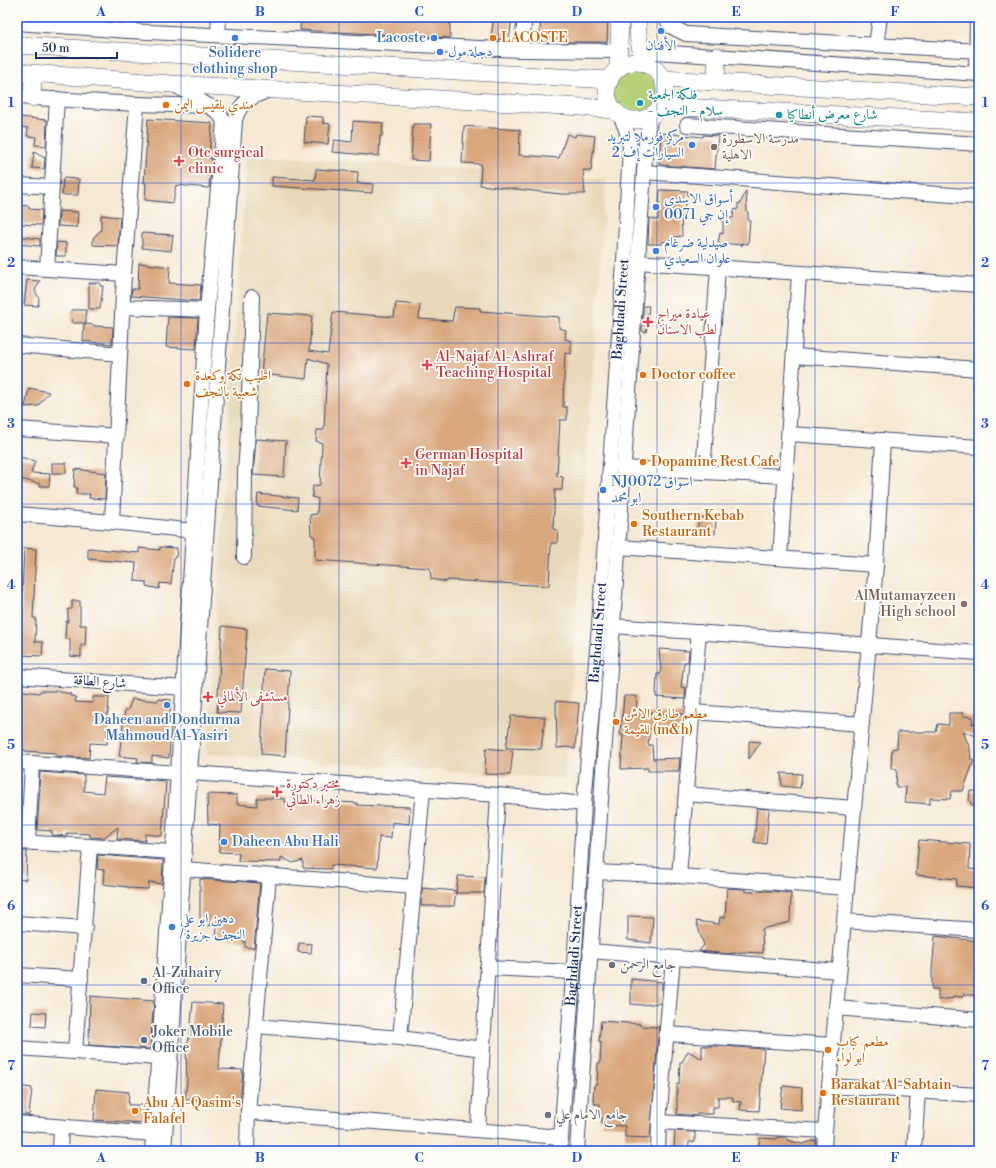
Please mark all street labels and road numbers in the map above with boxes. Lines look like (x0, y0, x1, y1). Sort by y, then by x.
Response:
street label: Baghdadi Street (608, 258, 633, 361)
street label: Baghdadi Street (585, 581, 611, 685)
street label: شارع الطاقة (73, 671, 127, 695)
street label: Baghdadi Street (562, 904, 587, 1008)

